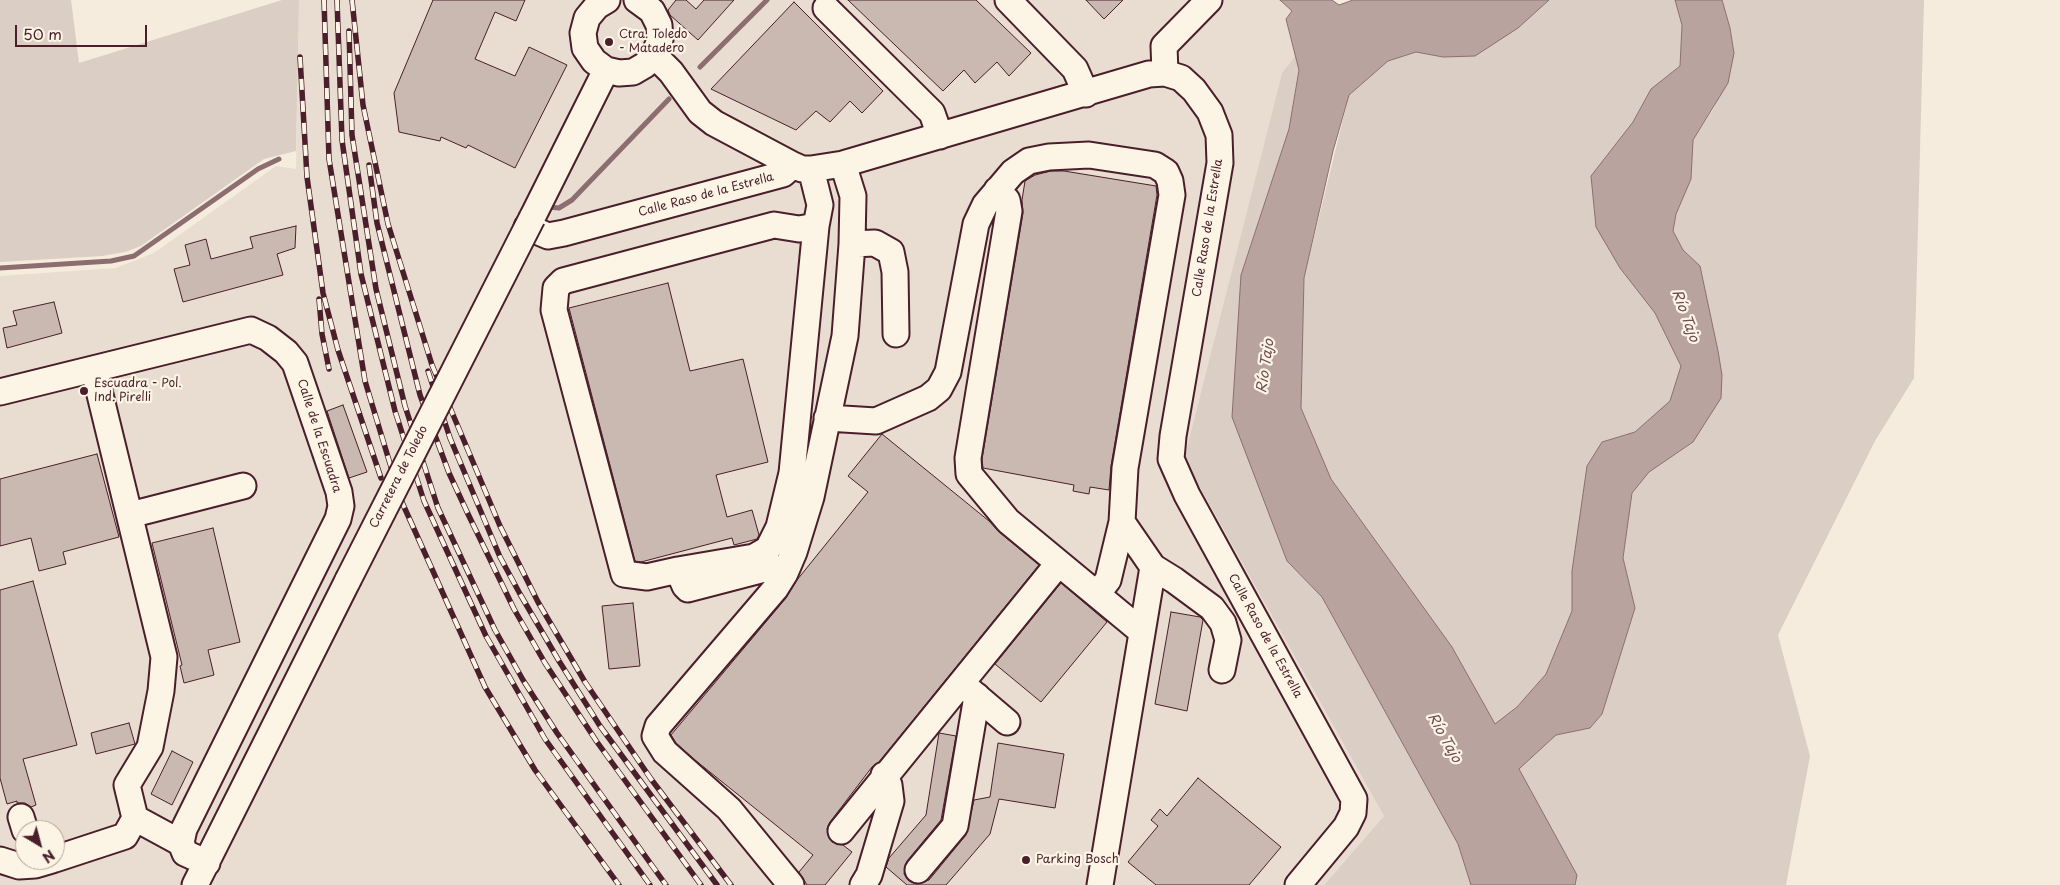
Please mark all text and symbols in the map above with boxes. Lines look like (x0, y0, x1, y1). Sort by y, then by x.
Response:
scale bar (18, 15, 150, 47)
text: 50 m (23, 22, 62, 45)
place label: Ctra. Toledo - Matadero (619, 28, 688, 56)
marker: Ctra. Toledo - Matadero (603, 36, 615, 48)
street label: Calle Raso de la Estrella (1190, 158, 1226, 298)
street label: Calle Raso de la Estrella (637, 170, 775, 220)
water label: Río Tajo (1668, 288, 1702, 344)
water label: Río Tajo (1254, 338, 1278, 394)
place label: Escuadra - Pol. Ind. Pirelli (94, 377, 182, 405)
street label: Calle de la Escuadra (294, 377, 344, 495)
marker: Escuadra - Pol. Ind. Pirelli (78, 385, 90, 397)
street label: Carretera de Toledo (367, 423, 431, 531)
street label: Calle Raso de la Estrella (1225, 571, 1305, 701)
water label: Río Tajo (1424, 710, 1464, 766)
north arrow (15, 820, 65, 870)
text: N (38, 845, 59, 868)
place label: Parking Bosch (1036, 853, 1119, 867)
marker: Parking Bosch (1020, 854, 1032, 866)

